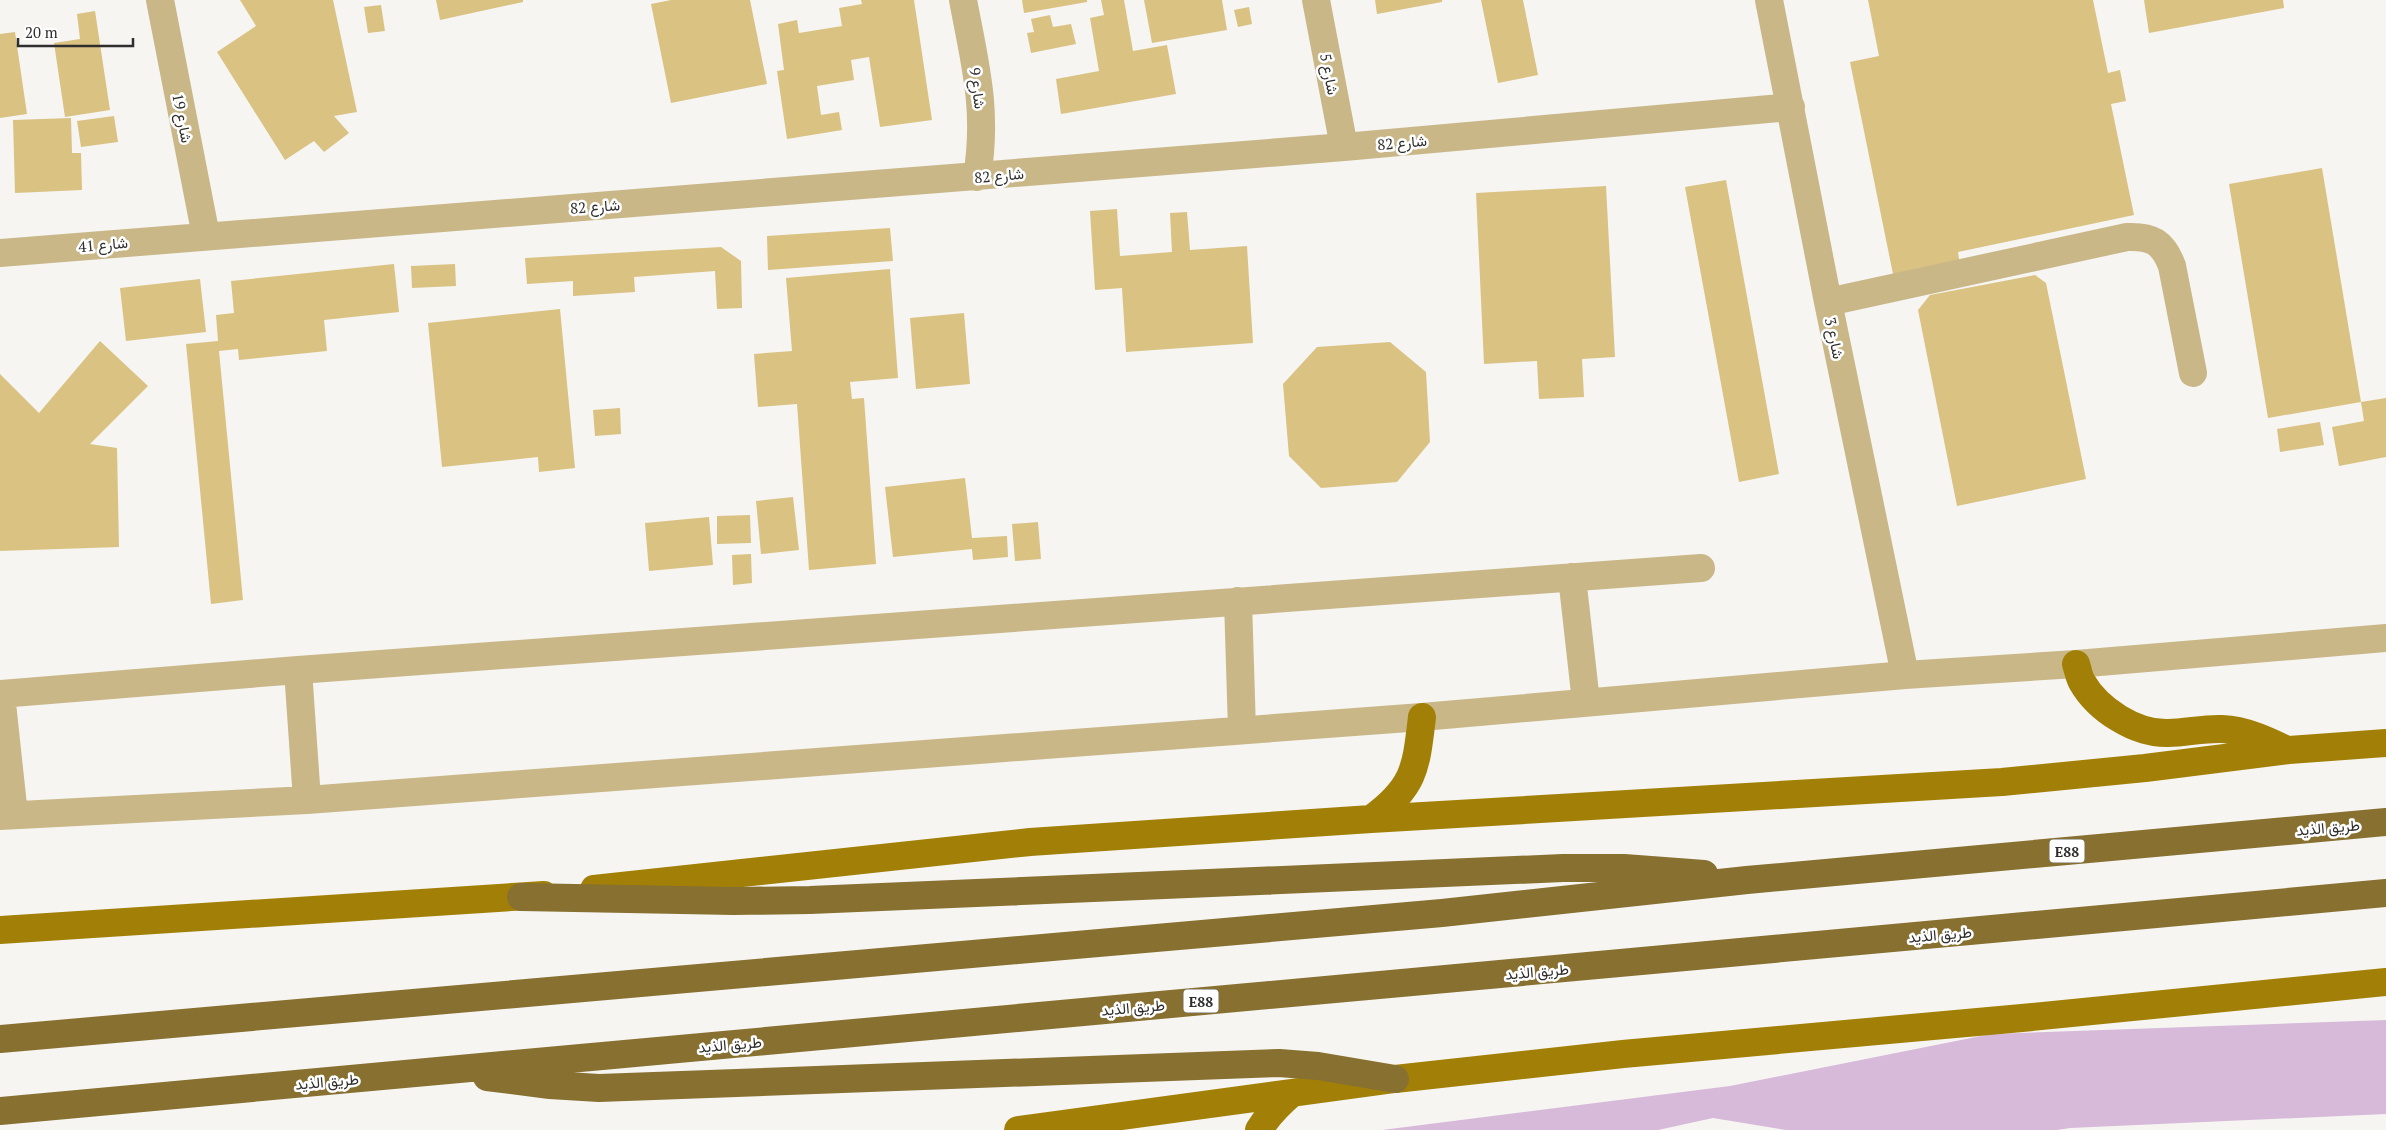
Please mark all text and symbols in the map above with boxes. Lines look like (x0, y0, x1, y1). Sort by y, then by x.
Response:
scale bar (18, 15, 132, 47)
text: 20 m (25, 22, 58, 42)
street label: شارع 5 (1314, 52, 1344, 97)
street label: شارع 9 (963, 66, 991, 111)
street label: شارع 19 (166, 92, 198, 145)
street label: شارع 82 (1376, 130, 1428, 156)
street label: شارع 82 (973, 163, 1025, 189)
street label: شارع 82 (569, 194, 621, 220)
street label: شارع 41 (77, 232, 129, 258)
street label: شارع 3 (1819, 315, 1849, 361)
street label: طريق الذيد (2295, 814, 2361, 841)
road number: E88 (2050, 839, 2084, 862)
street label: طريق الذيد (1907, 921, 1973, 948)
street label: طريق الذيد (1504, 958, 1570, 985)
road number: E88 (1184, 989, 1218, 1012)
street label: طريق الذيد (1100, 994, 1166, 1021)
street label: طريق الذيد (697, 1031, 763, 1058)
street label: طريق الذيد (294, 1068, 360, 1095)

